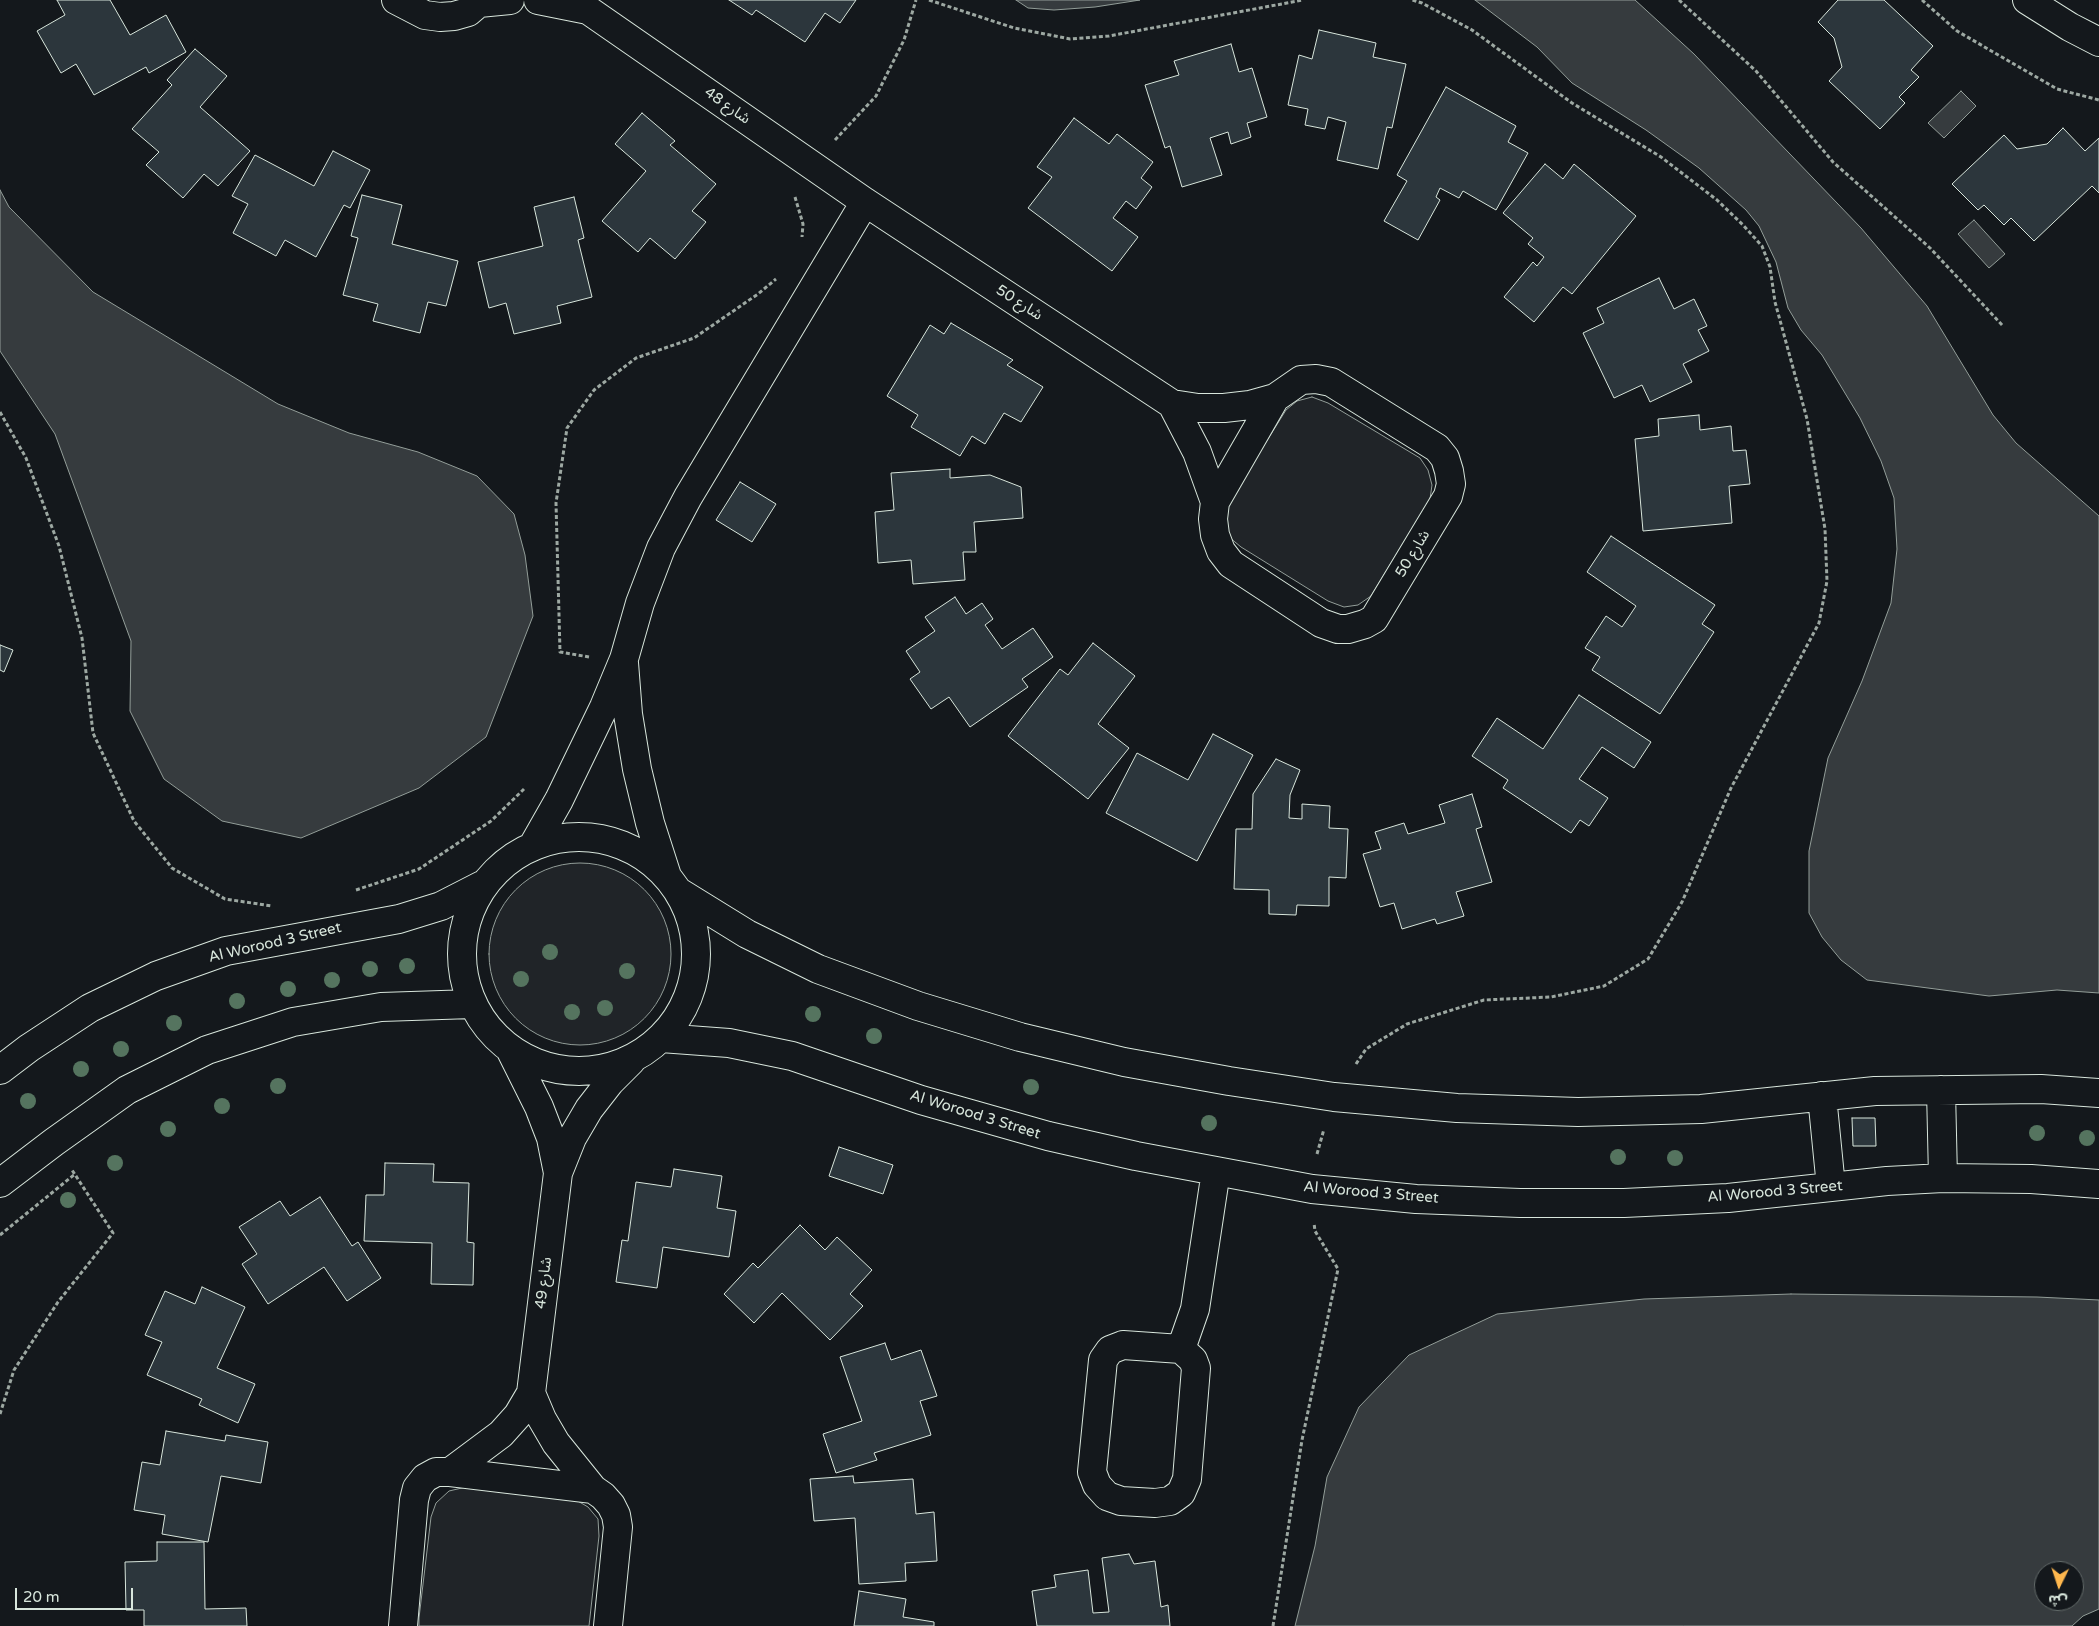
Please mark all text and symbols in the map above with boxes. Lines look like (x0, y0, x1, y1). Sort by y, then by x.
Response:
street label: شارع 48 (701, 84, 753, 128)
street label: شارع 50 (992, 281, 1046, 325)
street label: شارع 50 (1392, 527, 1434, 581)
street label: Al Worood 3 Street (207, 919, 343, 967)
street label: Al Worood 3 Street (908, 1087, 1042, 1143)
street label: Al Worood 3 Street (1707, 1177, 1843, 1207)
street label: Al Worood 3 Street (1303, 1178, 1439, 1208)
street label: شارع 49 (532, 1256, 556, 1310)
north arrow (2034, 1561, 2084, 1611)
scale bar (18, 1578, 135, 1610)
text: 20 m (23, 1588, 60, 1606)
text: ش (2048, 1591, 2068, 1610)

